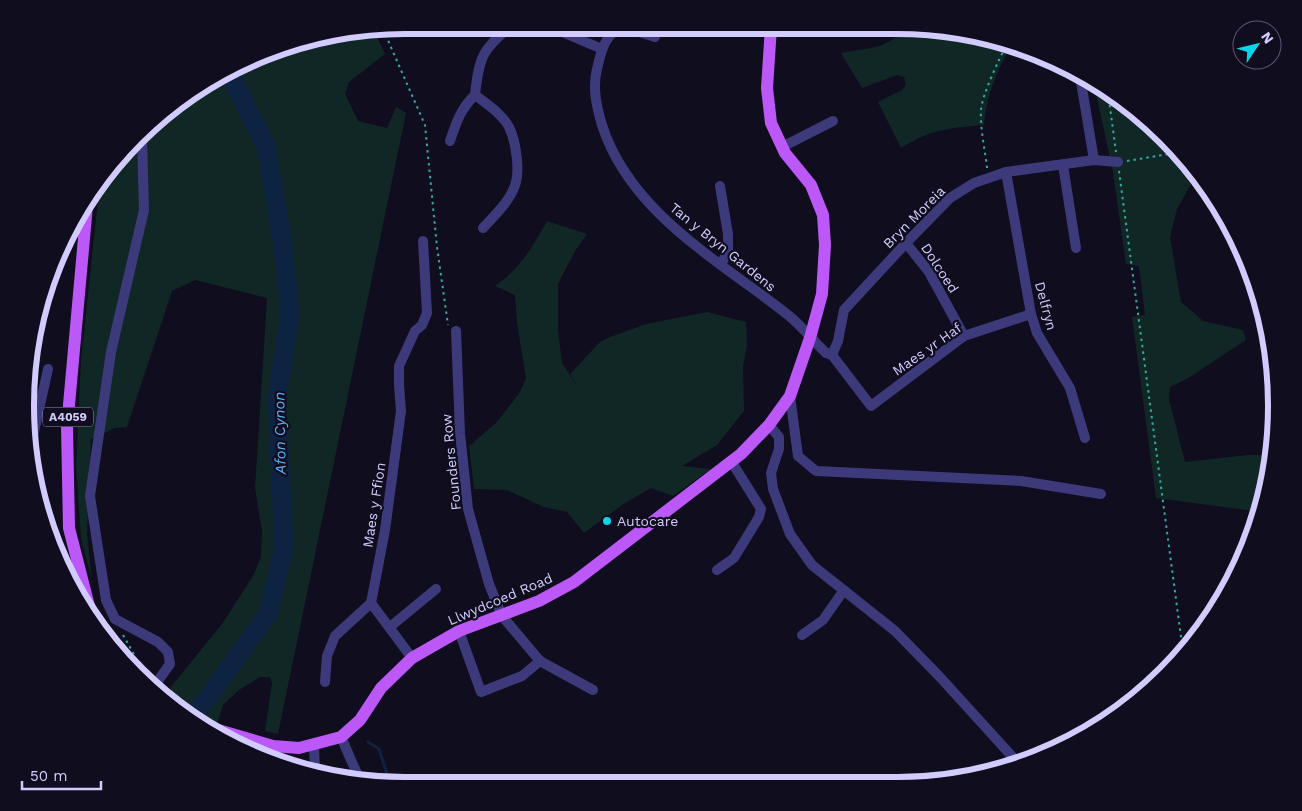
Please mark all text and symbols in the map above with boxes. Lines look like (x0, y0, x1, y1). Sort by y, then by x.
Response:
north arrow (1232, 20, 1282, 70)
text: N (1258, 29, 1277, 46)
street label: Bryn Moreia (880, 183, 948, 251)
street label: Tan y Bryn Gardens (667, 199, 779, 295)
street label: Dolcoed (918, 240, 962, 296)
street label: Delfryn (1032, 280, 1060, 332)
street label: Maes yr Haf (889, 319, 965, 379)
water label: Afon Cynon (270, 392, 290, 475)
road number: A4059 (43, 408, 93, 427)
street label: Founders Row (438, 413, 464, 511)
street label: Maes y Ffion (359, 461, 389, 549)
place label: Autocare (617, 513, 678, 529)
marker: Autocare (601, 515, 613, 527)
street label: Llwydcoed Road (445, 570, 555, 628)
scale bar (22, 758, 101, 790)
text: 50 m (30, 767, 67, 785)

